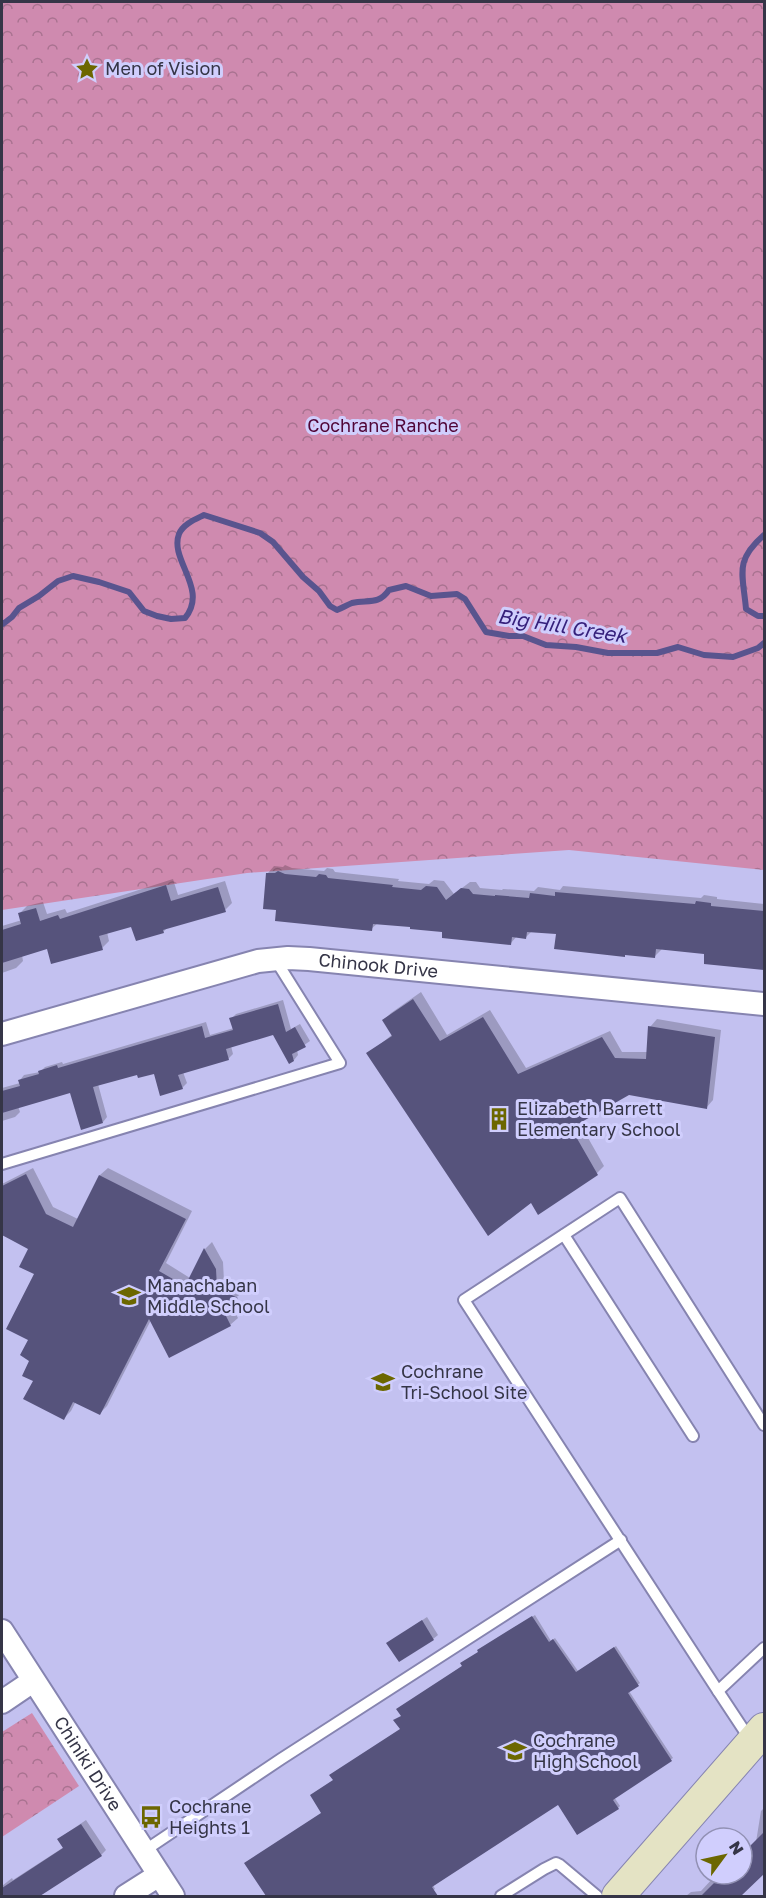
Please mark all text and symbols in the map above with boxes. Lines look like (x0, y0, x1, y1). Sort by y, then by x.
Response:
place icon: Men of Vision (74, 56, 100, 82)
place label: Men of Vision (105, 57, 221, 79)
park label: Cochrane Ranche (307, 414, 459, 436)
water label: Big Hill Creek (496, 603, 631, 648)
street label: Chinook Drive (317, 948, 439, 982)
place label: Elizabeth Barrett Elementary School (517, 1097, 681, 1140)
building icon: Elizabeth Barrett Elementary School (486, 1106, 512, 1132)
place label: Manachaban Middle School (147, 1274, 270, 1317)
school or university icon: Manachaban Middle School (116, 1283, 142, 1309)
place label: Cochrane Tri-School Site (401, 1360, 527, 1403)
school or university icon: Cochrane Tri-School Site (370, 1369, 396, 1395)
street label: Chiniki Drive (50, 1712, 127, 1815)
place label: Cochrane High School (533, 1729, 638, 1772)
school or university icon: Cochrane High School (502, 1738, 528, 1764)
place label: Cochrane Heights 1 (169, 1795, 251, 1838)
bus stop icon: Cochrane Heights 1 (138, 1804, 164, 1830)
north arrow (694, 1826, 754, 1886)
text: N (725, 1837, 748, 1858)

